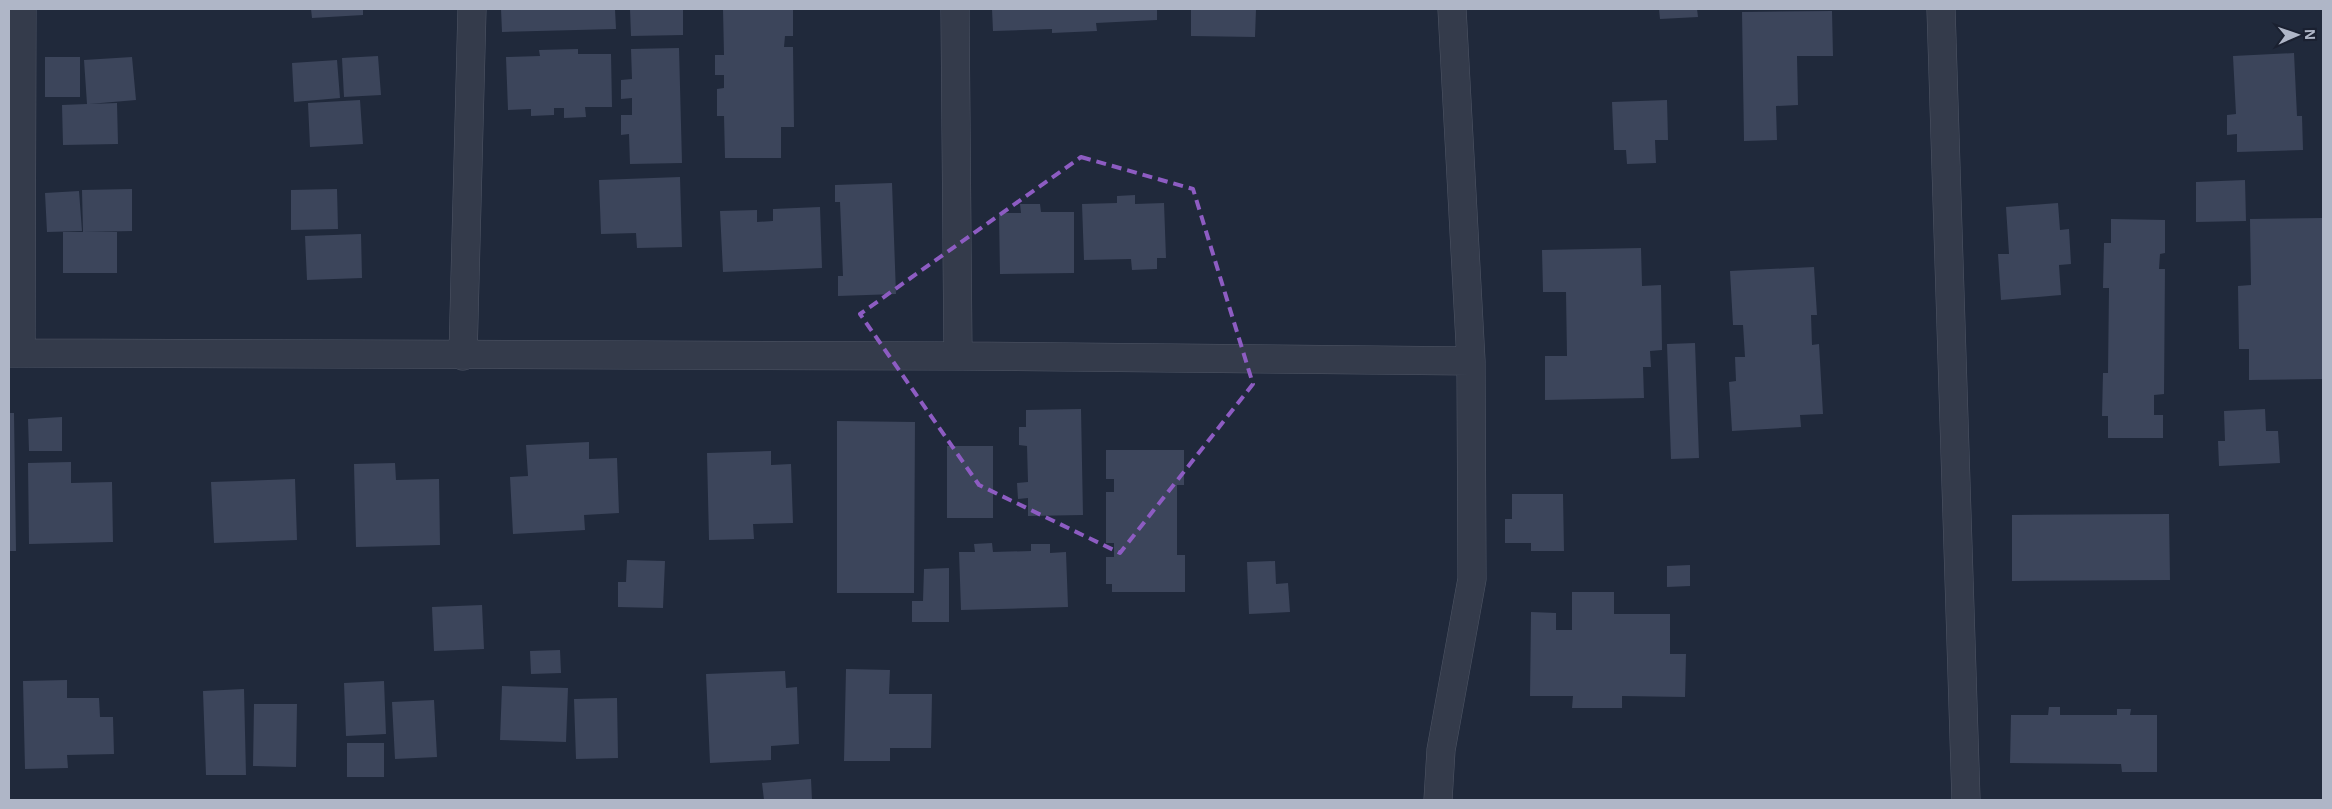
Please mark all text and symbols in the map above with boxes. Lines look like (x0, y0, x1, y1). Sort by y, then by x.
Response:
north arrow (2272, 10, 2322, 60)
text: N (2301, 29, 2320, 41)

